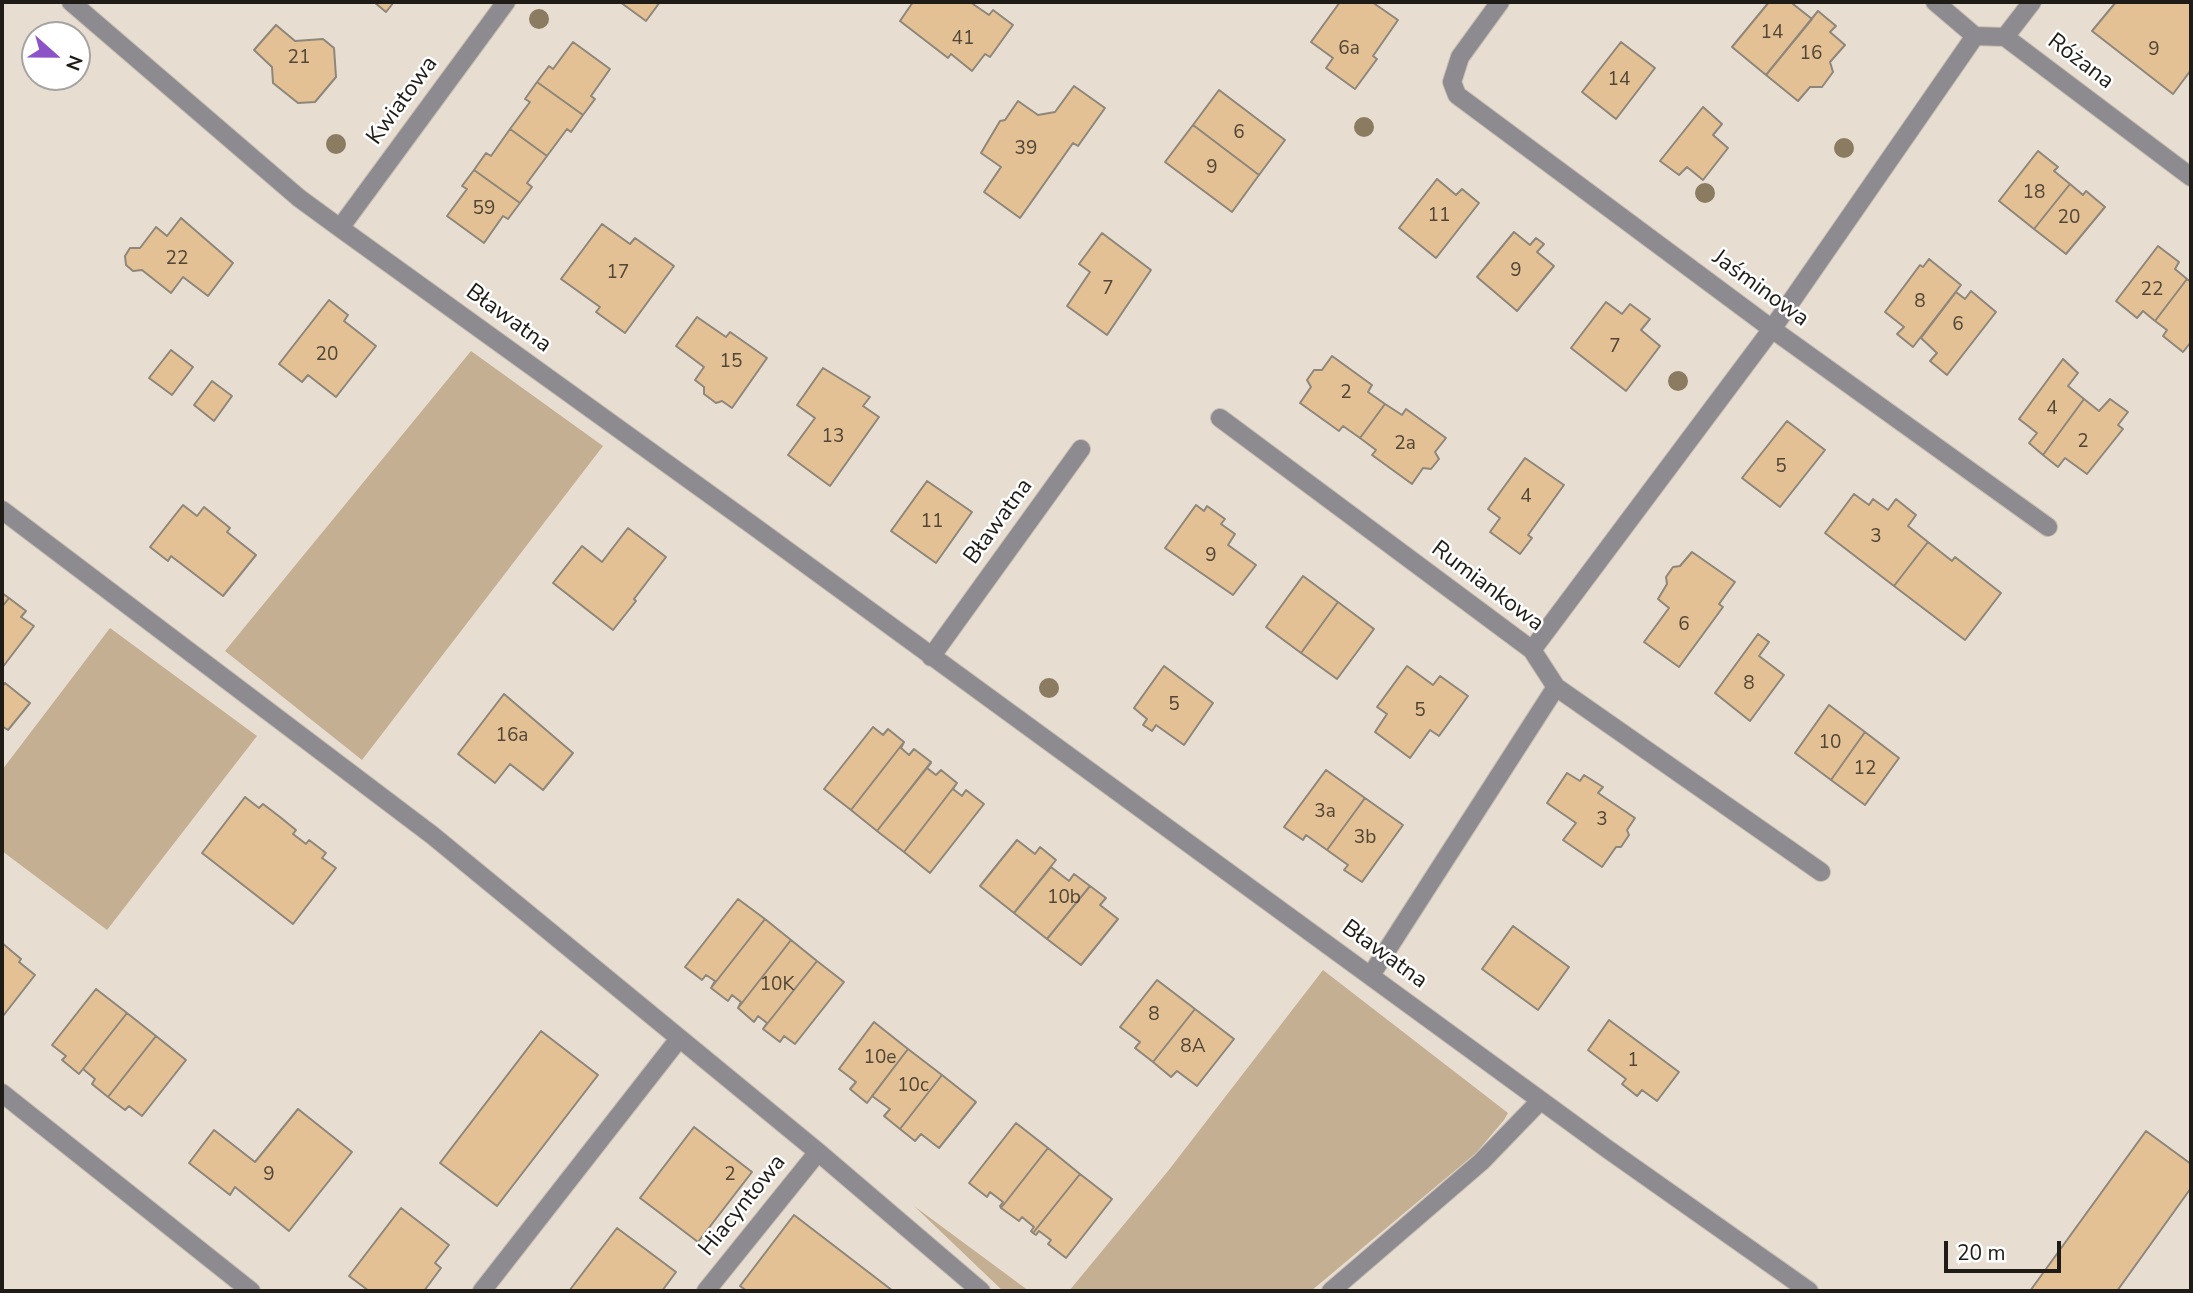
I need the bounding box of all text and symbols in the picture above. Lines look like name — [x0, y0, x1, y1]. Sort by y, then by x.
north arrow — [21, 21, 91, 91]
house number: 14 — [1761, 22, 1783, 44]
house number: 41 — [952, 28, 974, 50]
street label: Różana — [2041, 28, 2119, 96]
house number: 6a — [1338, 38, 1360, 60]
house number: 9 — [2148, 39, 2160, 61]
house number: 16 — [1800, 43, 1822, 65]
house number: 21 — [288, 47, 310, 69]
street label: Kwiatowa — [362, 51, 444, 151]
text: N — [59, 52, 88, 74]
house number: 14 — [1608, 69, 1630, 91]
house number: 6 — [1233, 122, 1245, 144]
house number: 39 — [1015, 138, 1037, 160]
house number: 9 — [1206, 157, 1218, 179]
house number: 18 — [2023, 182, 2045, 204]
house number: 59 — [473, 198, 495, 220]
house number: 11 — [1428, 205, 1450, 227]
house number: 20 — [2058, 207, 2080, 229]
street label: Jaśminowa — [1706, 245, 1814, 333]
house number: 22 — [166, 248, 188, 270]
house number: 9 — [1510, 260, 1522, 282]
house number: 17 — [607, 262, 629, 284]
house number: 7 — [1102, 278, 1114, 300]
street label: Bławatna — [460, 279, 556, 359]
house number: 22 — [2141, 279, 2163, 301]
house number: 8 — [1914, 291, 1926, 313]
house number: 6 — [1952, 314, 1964, 336]
house number: 7 — [1609, 336, 1621, 358]
house number: 20 — [316, 344, 338, 366]
house number: 15 — [720, 351, 742, 373]
house number: 2 — [1340, 382, 1352, 404]
house number: 4 — [2046, 398, 2058, 420]
house number: 13 — [822, 426, 844, 448]
house number: 2 — [2077, 431, 2089, 453]
house number: 2a — [1394, 433, 1416, 455]
house number: 5 — [1775, 456, 1787, 478]
street label: Bławatna — [959, 474, 1039, 570]
house number: 4 — [1520, 486, 1532, 508]
house number: 11 — [921, 511, 943, 533]
house number: 3 — [1870, 526, 1882, 548]
street label: Rumiankowa — [1425, 536, 1549, 638]
house number: 9 — [1205, 545, 1217, 567]
house number: 6 — [1678, 614, 1690, 636]
house number: 8 — [1743, 673, 1755, 695]
house number: 5 — [1168, 694, 1180, 716]
house number: 5 — [1414, 700, 1426, 722]
house number: 16a — [496, 725, 528, 747]
house number: 10 — [1819, 732, 1841, 754]
house number: 12 — [1854, 758, 1876, 780]
house number: 3a — [1314, 801, 1336, 823]
house number: 3 — [1596, 809, 1608, 831]
house number: 3b — [1354, 827, 1376, 849]
house number: 10b — [1047, 887, 1081, 909]
street label: Bławatna — [1336, 915, 1432, 995]
house number: 10K — [760, 974, 794, 996]
house number: 8 — [1148, 1004, 1160, 1026]
house number: 8A — [1180, 1036, 1206, 1058]
house number: 10e — [864, 1047, 896, 1069]
house number: 1 — [1627, 1050, 1639, 1072]
house number: 10c — [897, 1075, 929, 1097]
street label: Hiacyntowa — [694, 1150, 792, 1262]
house number: 9 — [263, 1164, 275, 1186]
house number: 2 — [724, 1164, 736, 1186]
scale bar — [1948, 1226, 2065, 1270]
text: 20 m — [1957, 1239, 2006, 1267]

